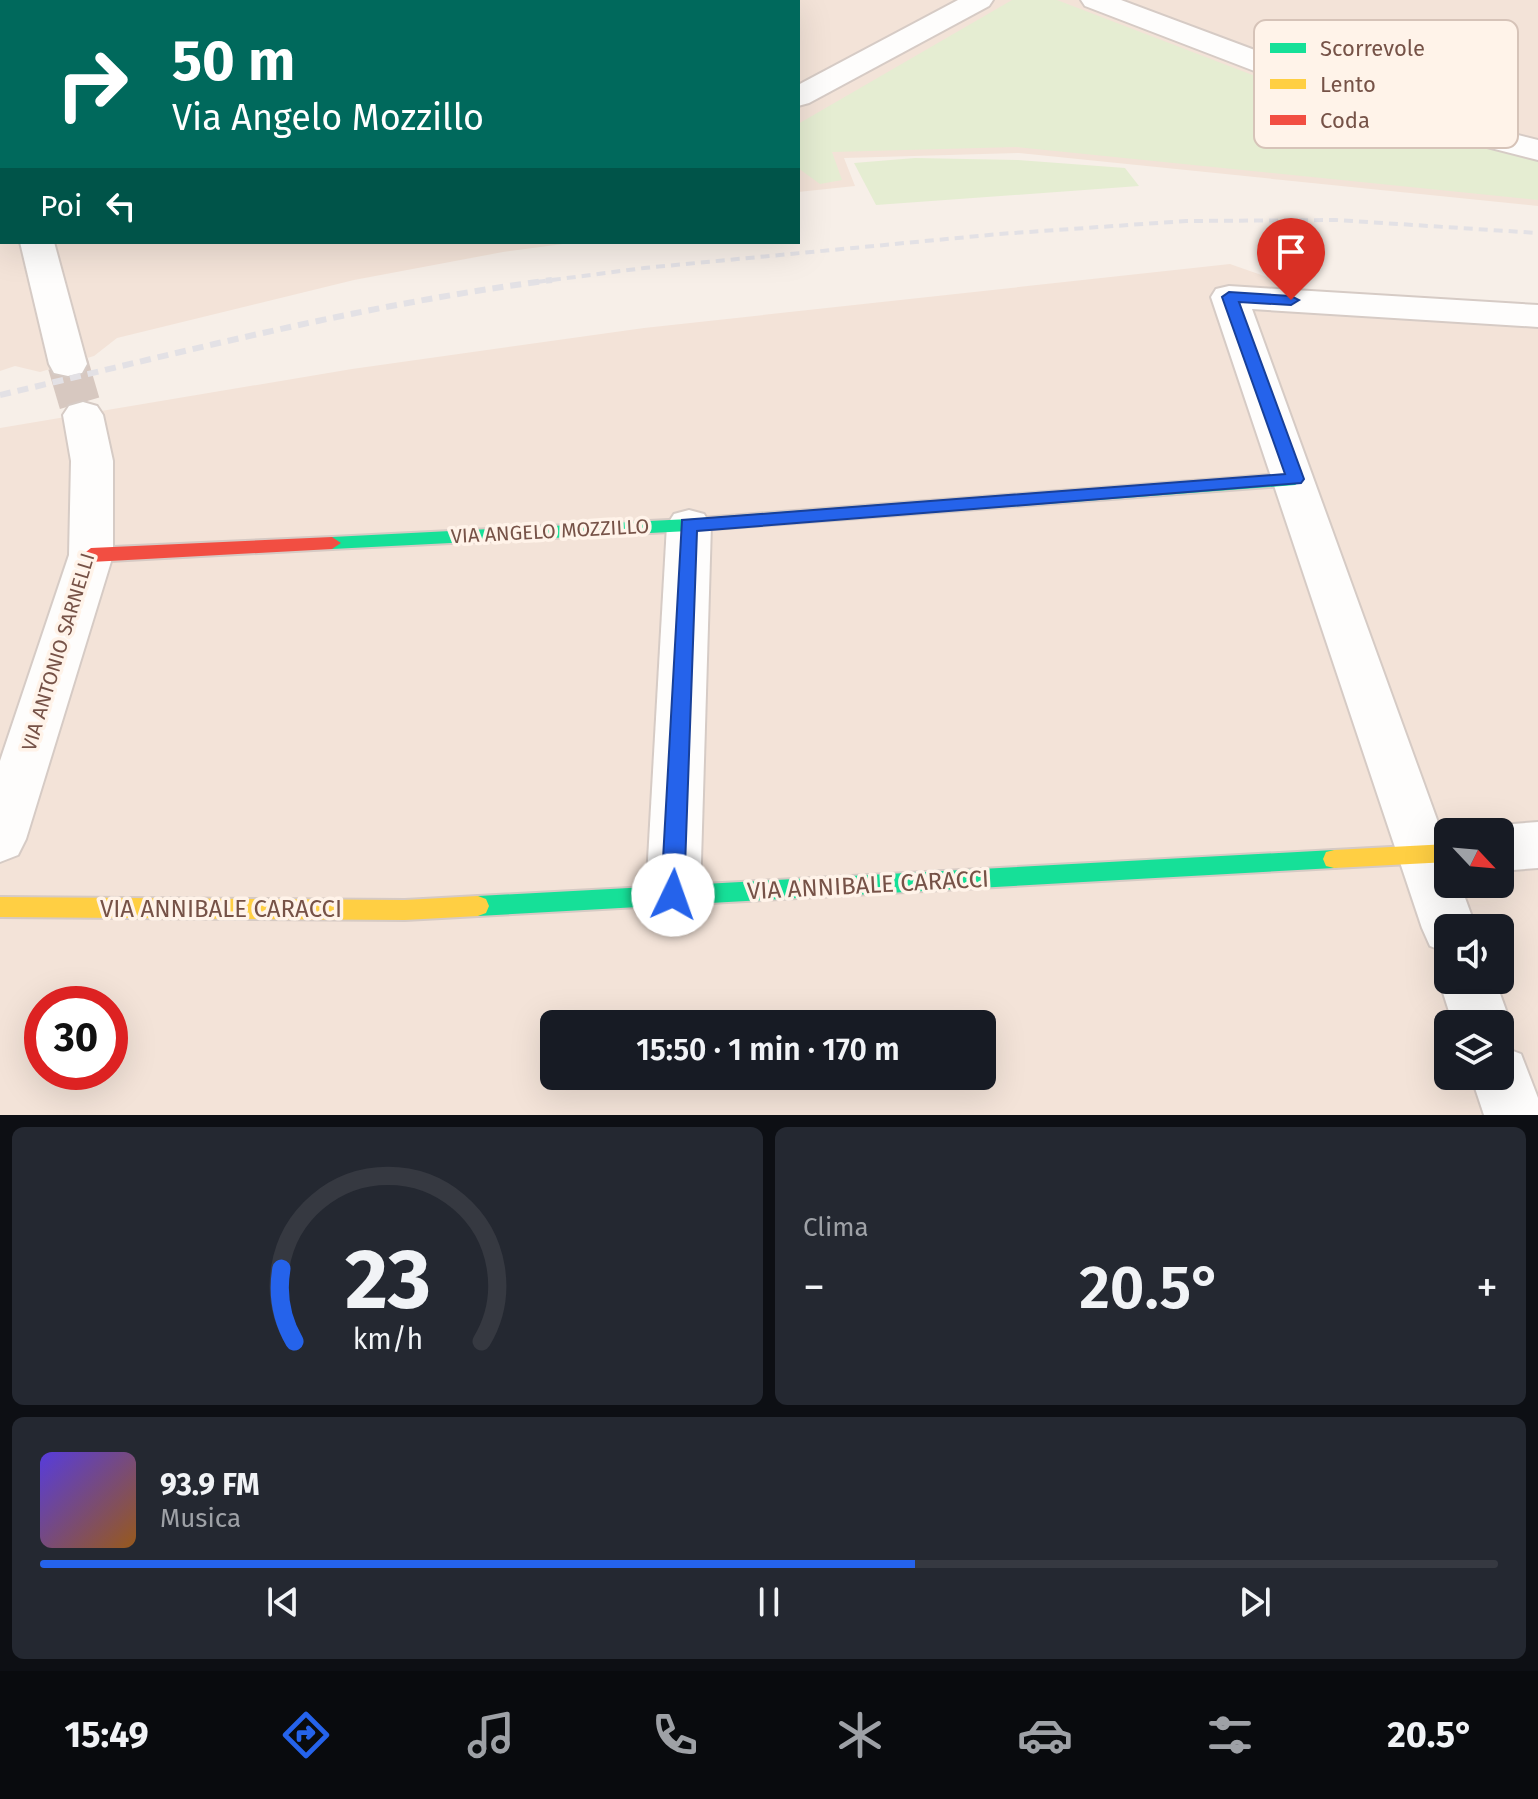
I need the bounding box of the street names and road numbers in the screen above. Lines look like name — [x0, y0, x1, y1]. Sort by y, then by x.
street label: VIA ANGELO MOZZILLO — [450, 514, 650, 548]
street label: VIA ANTONIO SARNELLI — [16, 550, 100, 754]
street label: VIA ANNIBALE CARACCI — [746, 865, 990, 905]
street label: VIA ANNIBALE CARACCI — [100, 895, 342, 923]

